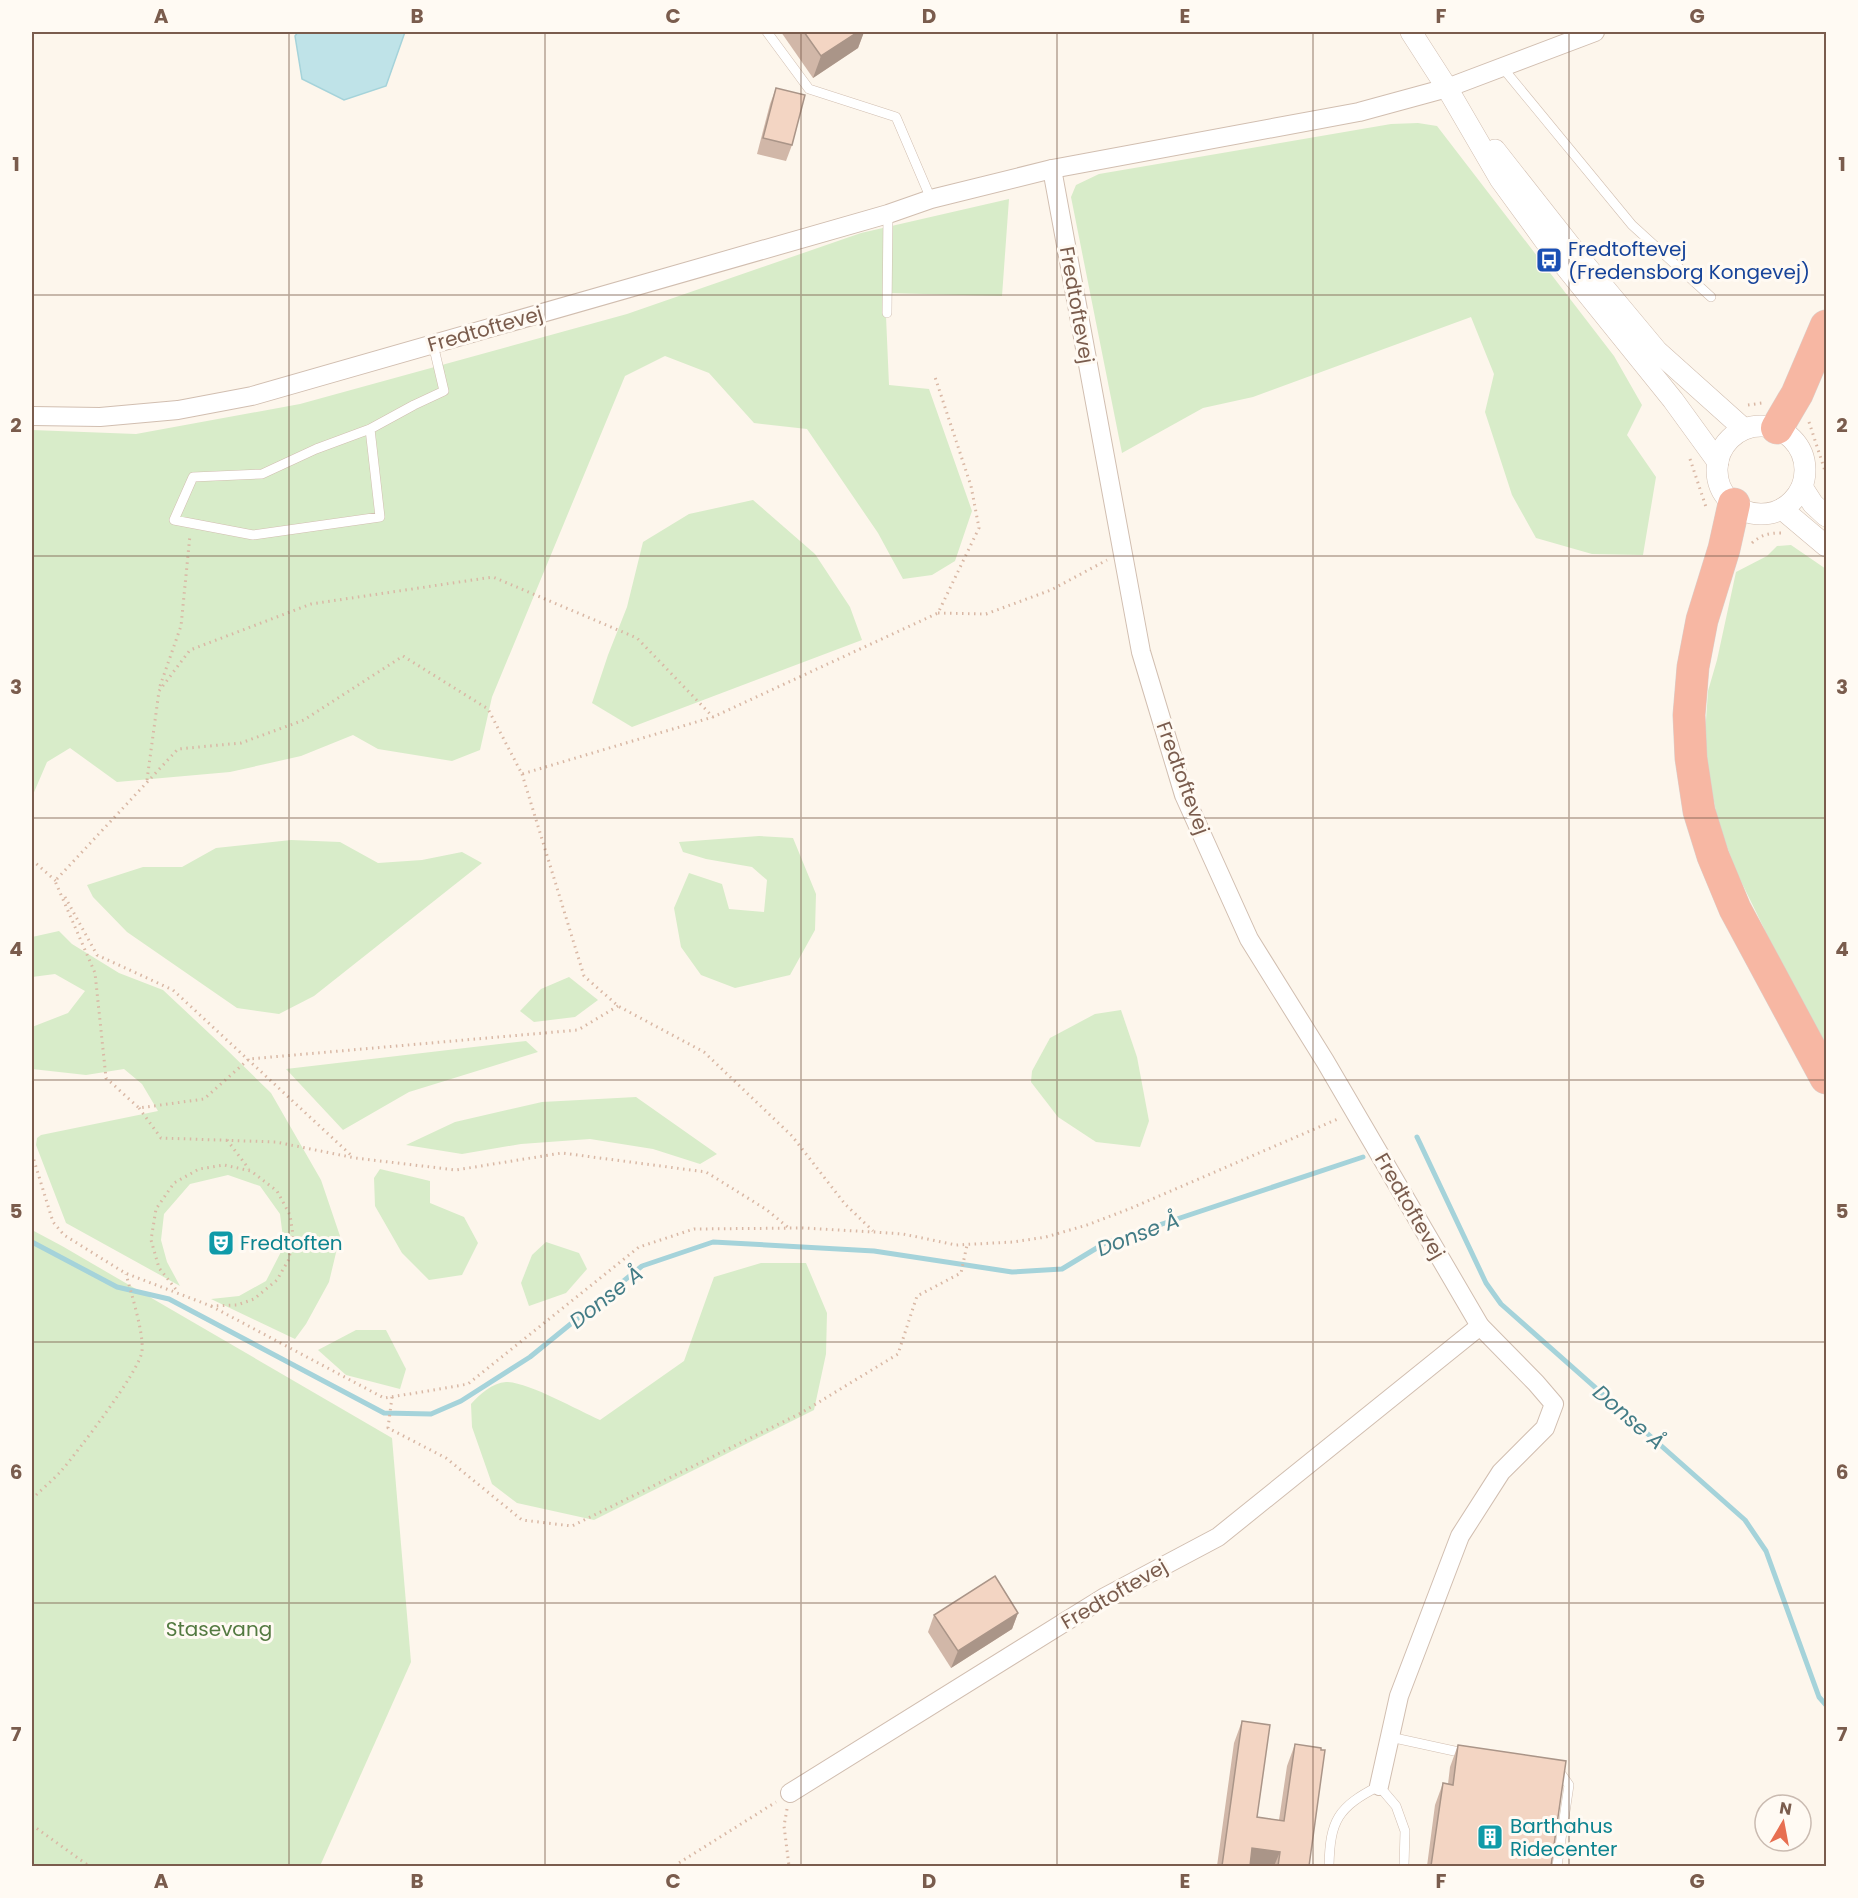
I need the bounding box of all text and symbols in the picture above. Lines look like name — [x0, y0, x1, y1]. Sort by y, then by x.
text: A — [154, 2, 169, 30]
text: B — [410, 2, 424, 30]
text: C — [665, 2, 681, 30]
text: D — [922, 2, 936, 30]
text: E — [1180, 2, 1190, 30]
text: F — [1436, 2, 1447, 30]
text: G — [1689, 2, 1705, 30]
text: 1 — [12, 150, 20, 178]
text: 1 — [1838, 150, 1846, 178]
place label: Fredtoftevej (Fredensborg Kongevej) — [1568, 235, 1810, 286]
street label: Fredtoftevej — [1053, 244, 1101, 366]
bus stop icon: Fredtoftevej (Fredensborg Kongevej) — [1534, 245, 1564, 275]
street label: Fredtoftevej — [424, 299, 546, 359]
text: 2 — [10, 411, 22, 439]
text: 2 — [1836, 411, 1848, 439]
text: 3 — [10, 673, 22, 701]
text: 3 — [1836, 673, 1848, 701]
street label: Fredtoftevej — [1150, 718, 1216, 838]
text: 4 — [9, 935, 23, 963]
text: 4 — [1835, 935, 1849, 963]
street label: Fredtoftevej — [1368, 1148, 1452, 1264]
text: 5 — [10, 1197, 23, 1225]
text: 5 — [1836, 1197, 1849, 1225]
water label: Donse Å — [1093, 1205, 1183, 1263]
theatre icon: Fredtoften — [206, 1228, 236, 1258]
place label: Fredtoften — [240, 1229, 343, 1257]
water label: Donse Å — [563, 1259, 649, 1335]
water label: Donse Å — [1587, 1378, 1671, 1456]
text: 6 — [10, 1458, 22, 1486]
text: 6 — [1836, 1458, 1848, 1486]
street label: Fredtoftevej — [1056, 1552, 1172, 1636]
park label: Stasevang — [166, 1615, 272, 1643]
text: 7 — [11, 1720, 22, 1748]
text: 7 — [1837, 1720, 1848, 1748]
north arrow — [1753, 1793, 1813, 1853]
text: N — [1778, 1796, 1793, 1821]
place label: Barthahus Ridecenter — [1510, 1812, 1617, 1863]
building icon: Barthahus Ridecenter — [1475, 1822, 1505, 1852]
text: A — [154, 1867, 169, 1895]
text: B — [410, 1867, 424, 1895]
text: C — [665, 1867, 681, 1895]
text: D — [922, 1867, 936, 1895]
text: E — [1180, 1867, 1190, 1895]
text: F — [1436, 1867, 1447, 1895]
text: G — [1689, 1867, 1705, 1895]

